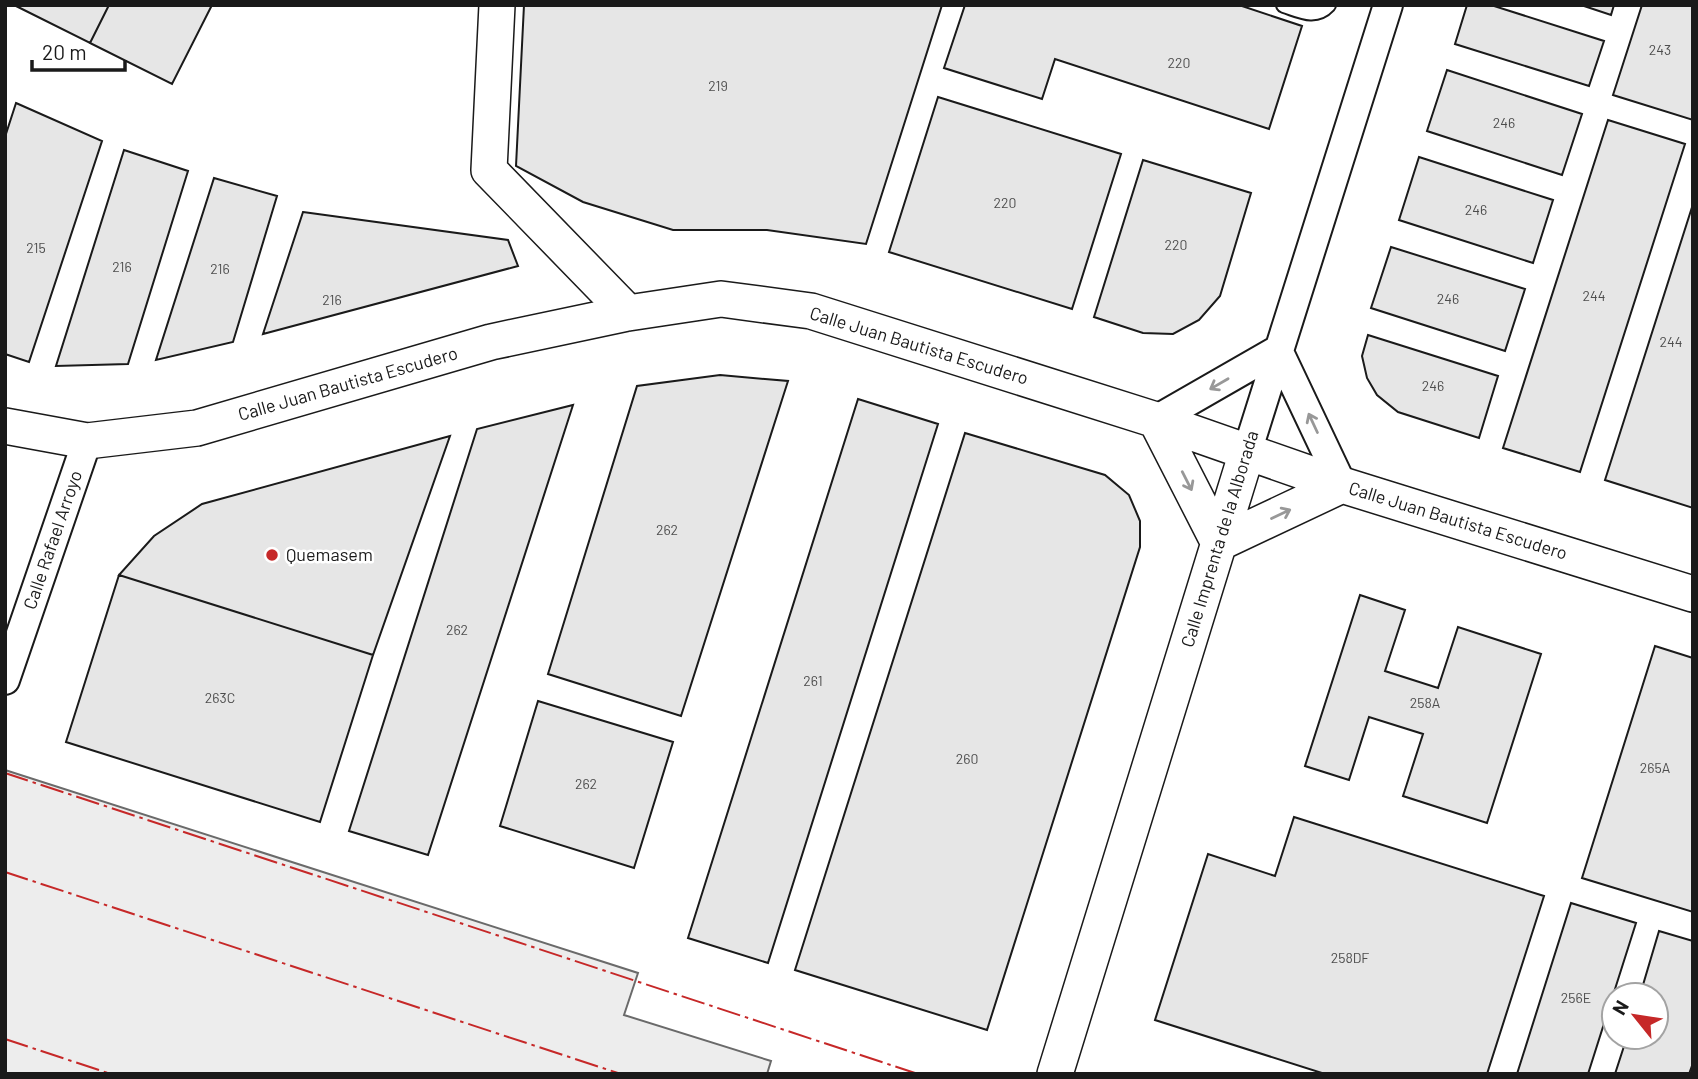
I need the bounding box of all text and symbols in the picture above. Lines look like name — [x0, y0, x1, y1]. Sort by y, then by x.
scale bar — [32, 28, 124, 72]
text: 20 m — [42, 39, 87, 64]
house number: 243 — [1649, 41, 1671, 58]
house number: 220 — [1168, 54, 1190, 71]
house number: 219 — [708, 77, 728, 94]
house number: 246 — [1493, 114, 1515, 131]
house number: 220 — [994, 194, 1016, 211]
house number: 246 — [1465, 201, 1487, 218]
house number: 220 — [1165, 236, 1187, 253]
house number: 215 — [26, 239, 46, 256]
house number: 216 — [112, 258, 132, 275]
house number: 216 — [210, 260, 230, 277]
house number: 244 — [1583, 287, 1605, 304]
house number: 246 — [1437, 290, 1459, 307]
house number: 216 — [322, 291, 342, 308]
street label: Calle Juan Bautista Escudero — [807, 301, 1031, 389]
house number: 244 — [1660, 333, 1682, 350]
street label: Calle Juan Bautista Escudero — [235, 341, 460, 425]
one-way arrow — [1210, 377, 1230, 391]
house number: 246 — [1422, 377, 1444, 394]
one-way arrow — [1306, 413, 1319, 435]
street label: Calle Imprenta de la Alborada — [1176, 428, 1263, 650]
street label: Calle Rafael Arroyo — [18, 467, 86, 612]
one-way arrow — [1181, 470, 1195, 491]
street label: Calle Juan Bautista Escudero — [1346, 476, 1570, 564]
one-way arrow — [1270, 507, 1291, 521]
house number: 262 — [656, 521, 678, 538]
place label: Quemasem — [286, 543, 373, 565]
marker: Quemasem — [264, 547, 280, 563]
house number: 262 — [446, 621, 468, 638]
house number: 261 — [803, 672, 823, 689]
house number: 263C — [205, 689, 235, 706]
house number: 258A — [1410, 694, 1441, 711]
house number: 260 — [956, 750, 978, 767]
house number: 265A — [1640, 759, 1671, 776]
house number: 262 — [575, 775, 597, 792]
house number: 258DF — [1331, 949, 1369, 966]
north arrow — [1600, 981, 1670, 1051]
house number: 256E — [1561, 989, 1591, 1006]
text: N — [1607, 996, 1633, 1018]

